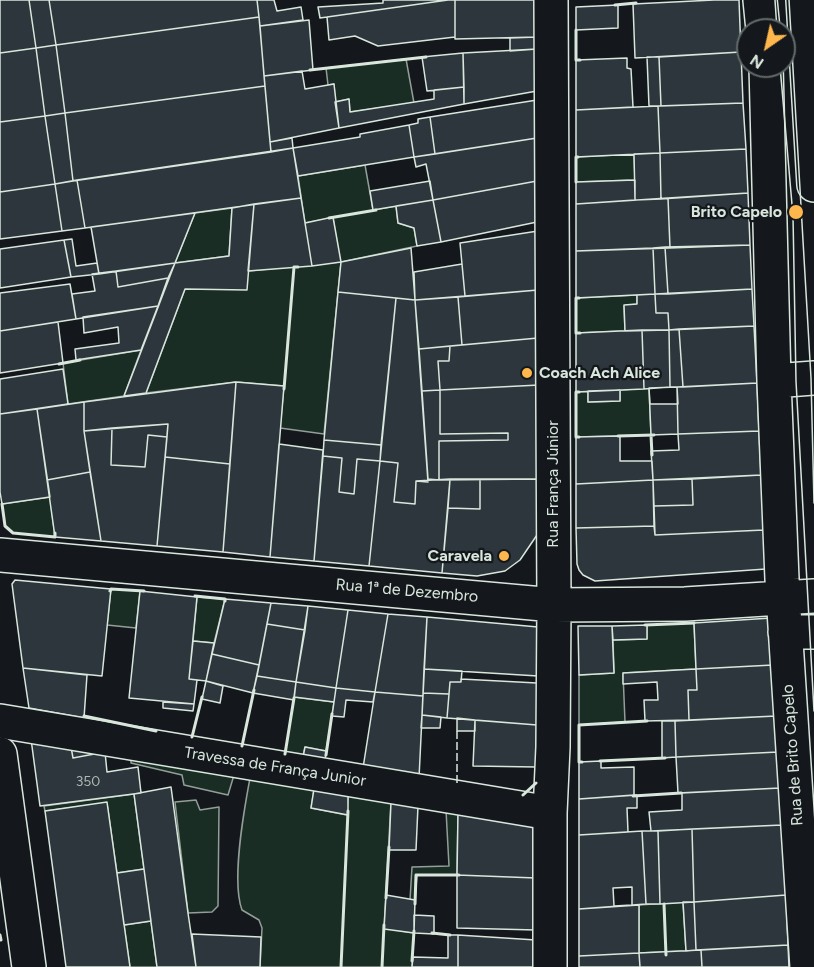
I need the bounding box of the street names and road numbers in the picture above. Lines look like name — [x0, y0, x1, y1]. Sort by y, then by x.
street label: Rua França Júnior — [543, 420, 563, 548]
street label: Rua 1ª de Dezembro — [335, 575, 479, 607]
street label: Rua de Brito Capelo — [778, 684, 808, 826]
street label: Travessa de França Junior — [183, 743, 367, 791]

